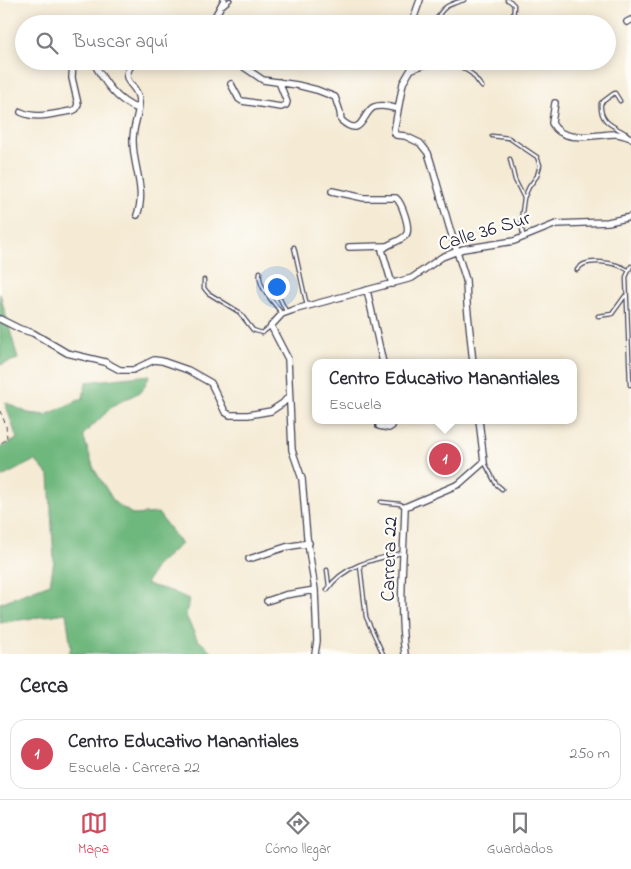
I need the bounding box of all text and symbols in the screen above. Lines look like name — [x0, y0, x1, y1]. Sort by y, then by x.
search box — [15, 15, 616, 70]
icon: search — [33, 29, 61, 57]
text: Buscar aquí — [73, 29, 168, 56]
street label: Calle 36 Sur — [435, 204, 535, 260]
your location — [264, 274, 290, 300]
popup — [312, 359, 577, 424]
text: Centro Educativo Manantiales — [329, 366, 560, 393]
text: Escuela — [329, 393, 382, 417]
pin: 1 — [429, 440, 461, 478]
street label: Carrera 22 — [375, 516, 406, 602]
text: Cerca — [20, 672, 68, 702]
text: Centro Educativo Manantiales — [68, 729, 299, 756]
text: 1 — [34, 742, 40, 766]
text: 250 m — [570, 742, 610, 766]
text: Escuela · Carrera 22 — [68, 756, 200, 780]
tab: Mapa — [78, 809, 109, 860]
tab: Cómo llegar — [265, 809, 331, 860]
tab: Guardados — [487, 809, 553, 860]

